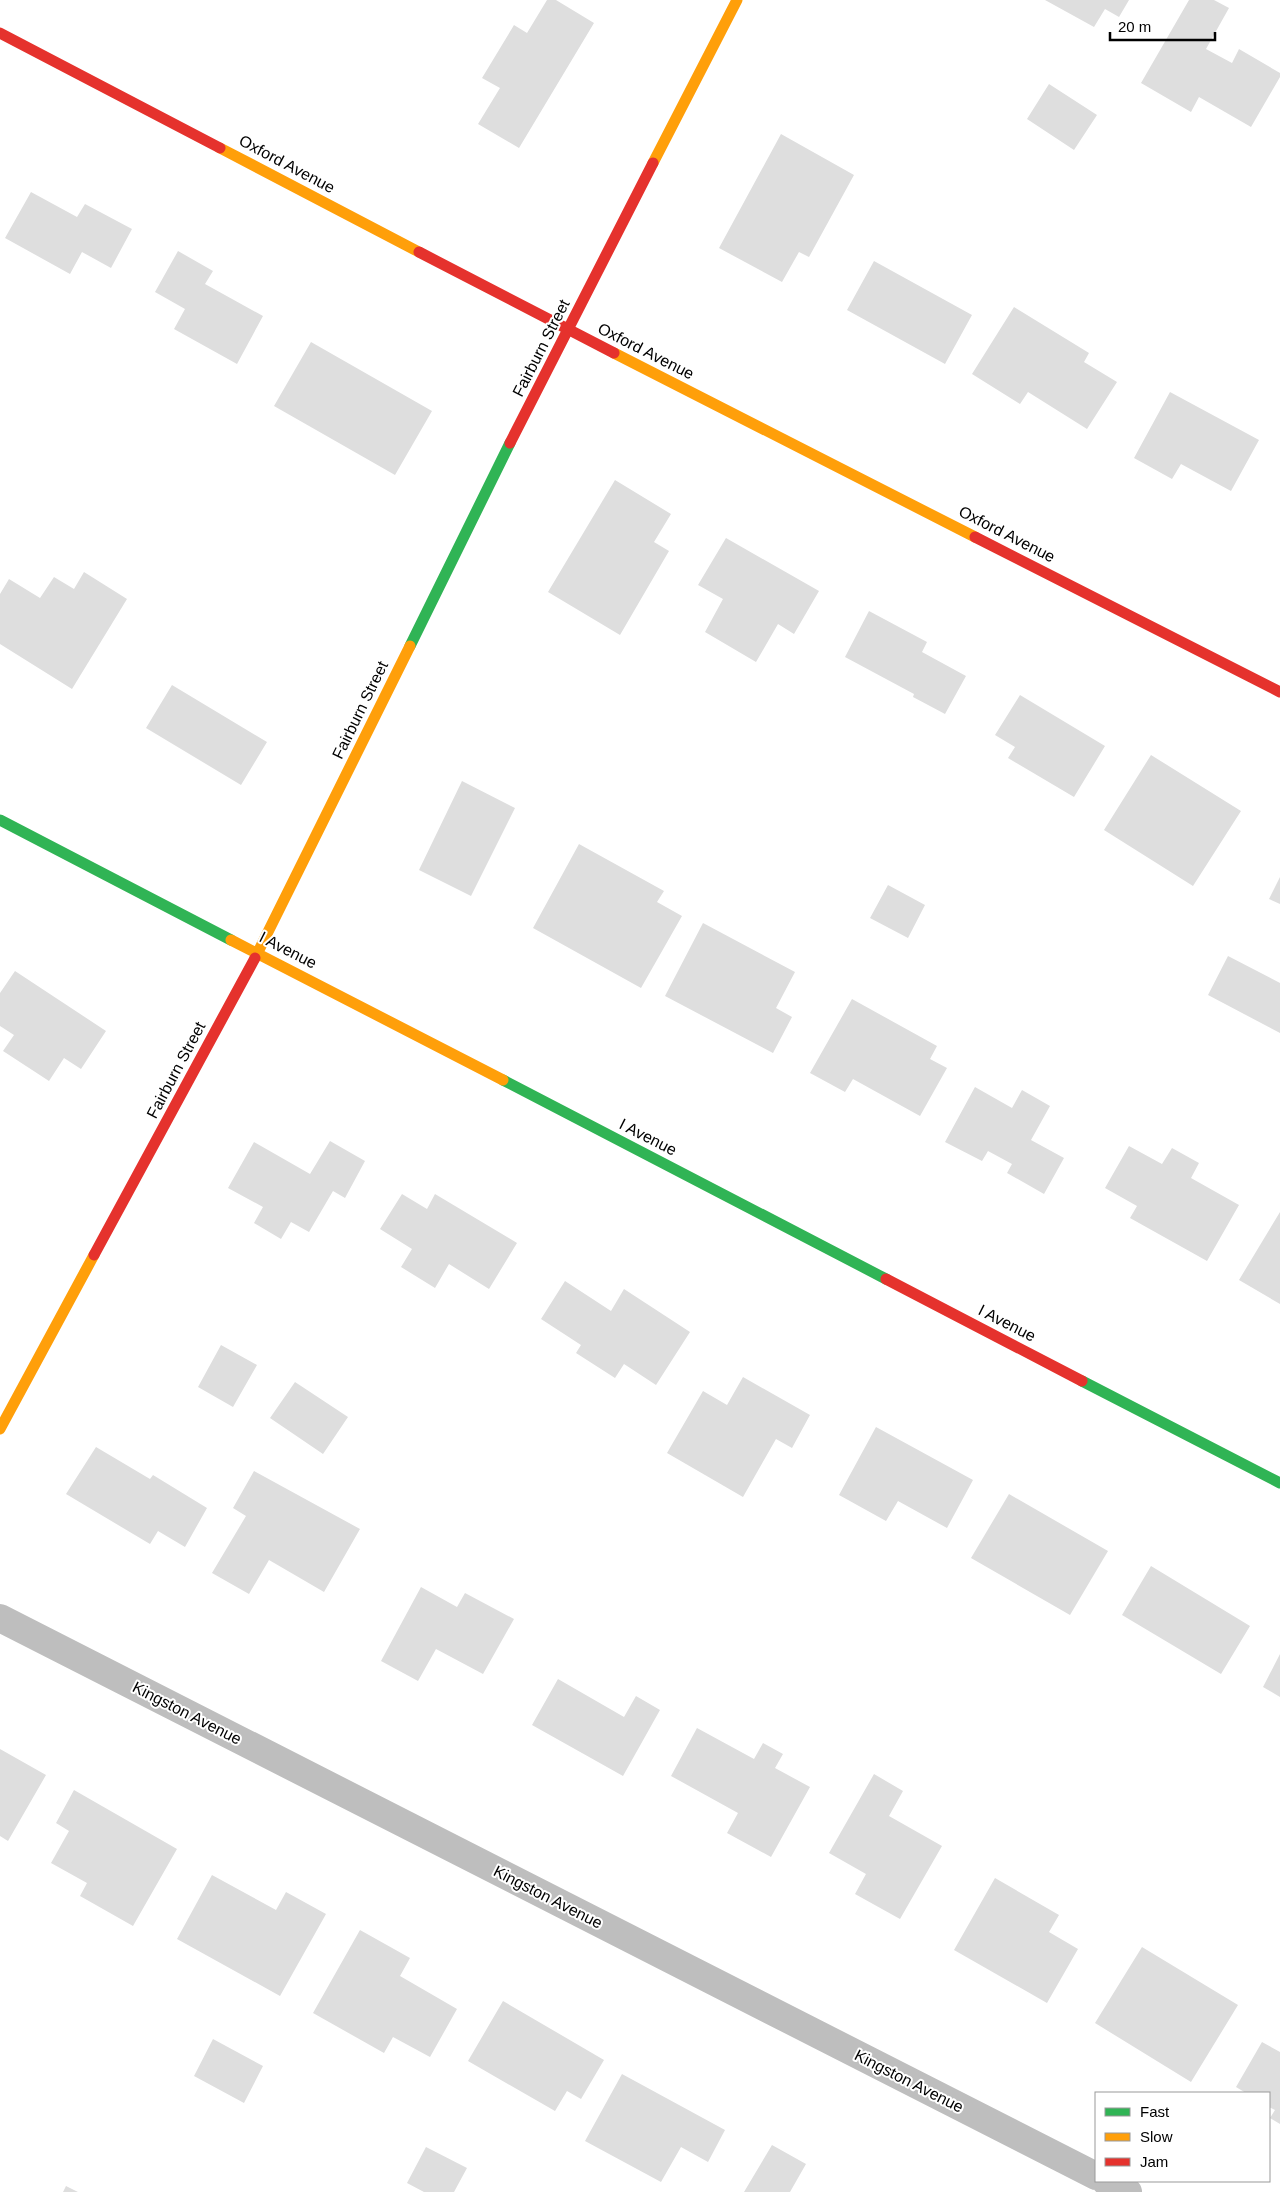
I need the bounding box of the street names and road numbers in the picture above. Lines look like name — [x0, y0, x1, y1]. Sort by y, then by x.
street label: Oxford Avenue — [236, 132, 338, 196]
street label: Fairburn Street — [509, 296, 573, 399]
street label: Oxford Avenue — [595, 319, 697, 383]
street label: Oxford Avenue — [956, 502, 1058, 566]
street label: Fairburn Street — [329, 658, 391, 762]
street label: I Avenue — [257, 928, 320, 972]
street label: Fairburn Street — [143, 1018, 209, 1121]
street label: I Avenue — [617, 1115, 680, 1159]
street label: I Avenue — [976, 1301, 1039, 1345]
street label: Kingston Avenue — [130, 1678, 244, 1748]
street label: Kingston Avenue — [491, 1862, 605, 1932]
street label: Kingston Avenue — [852, 2046, 966, 2116]

